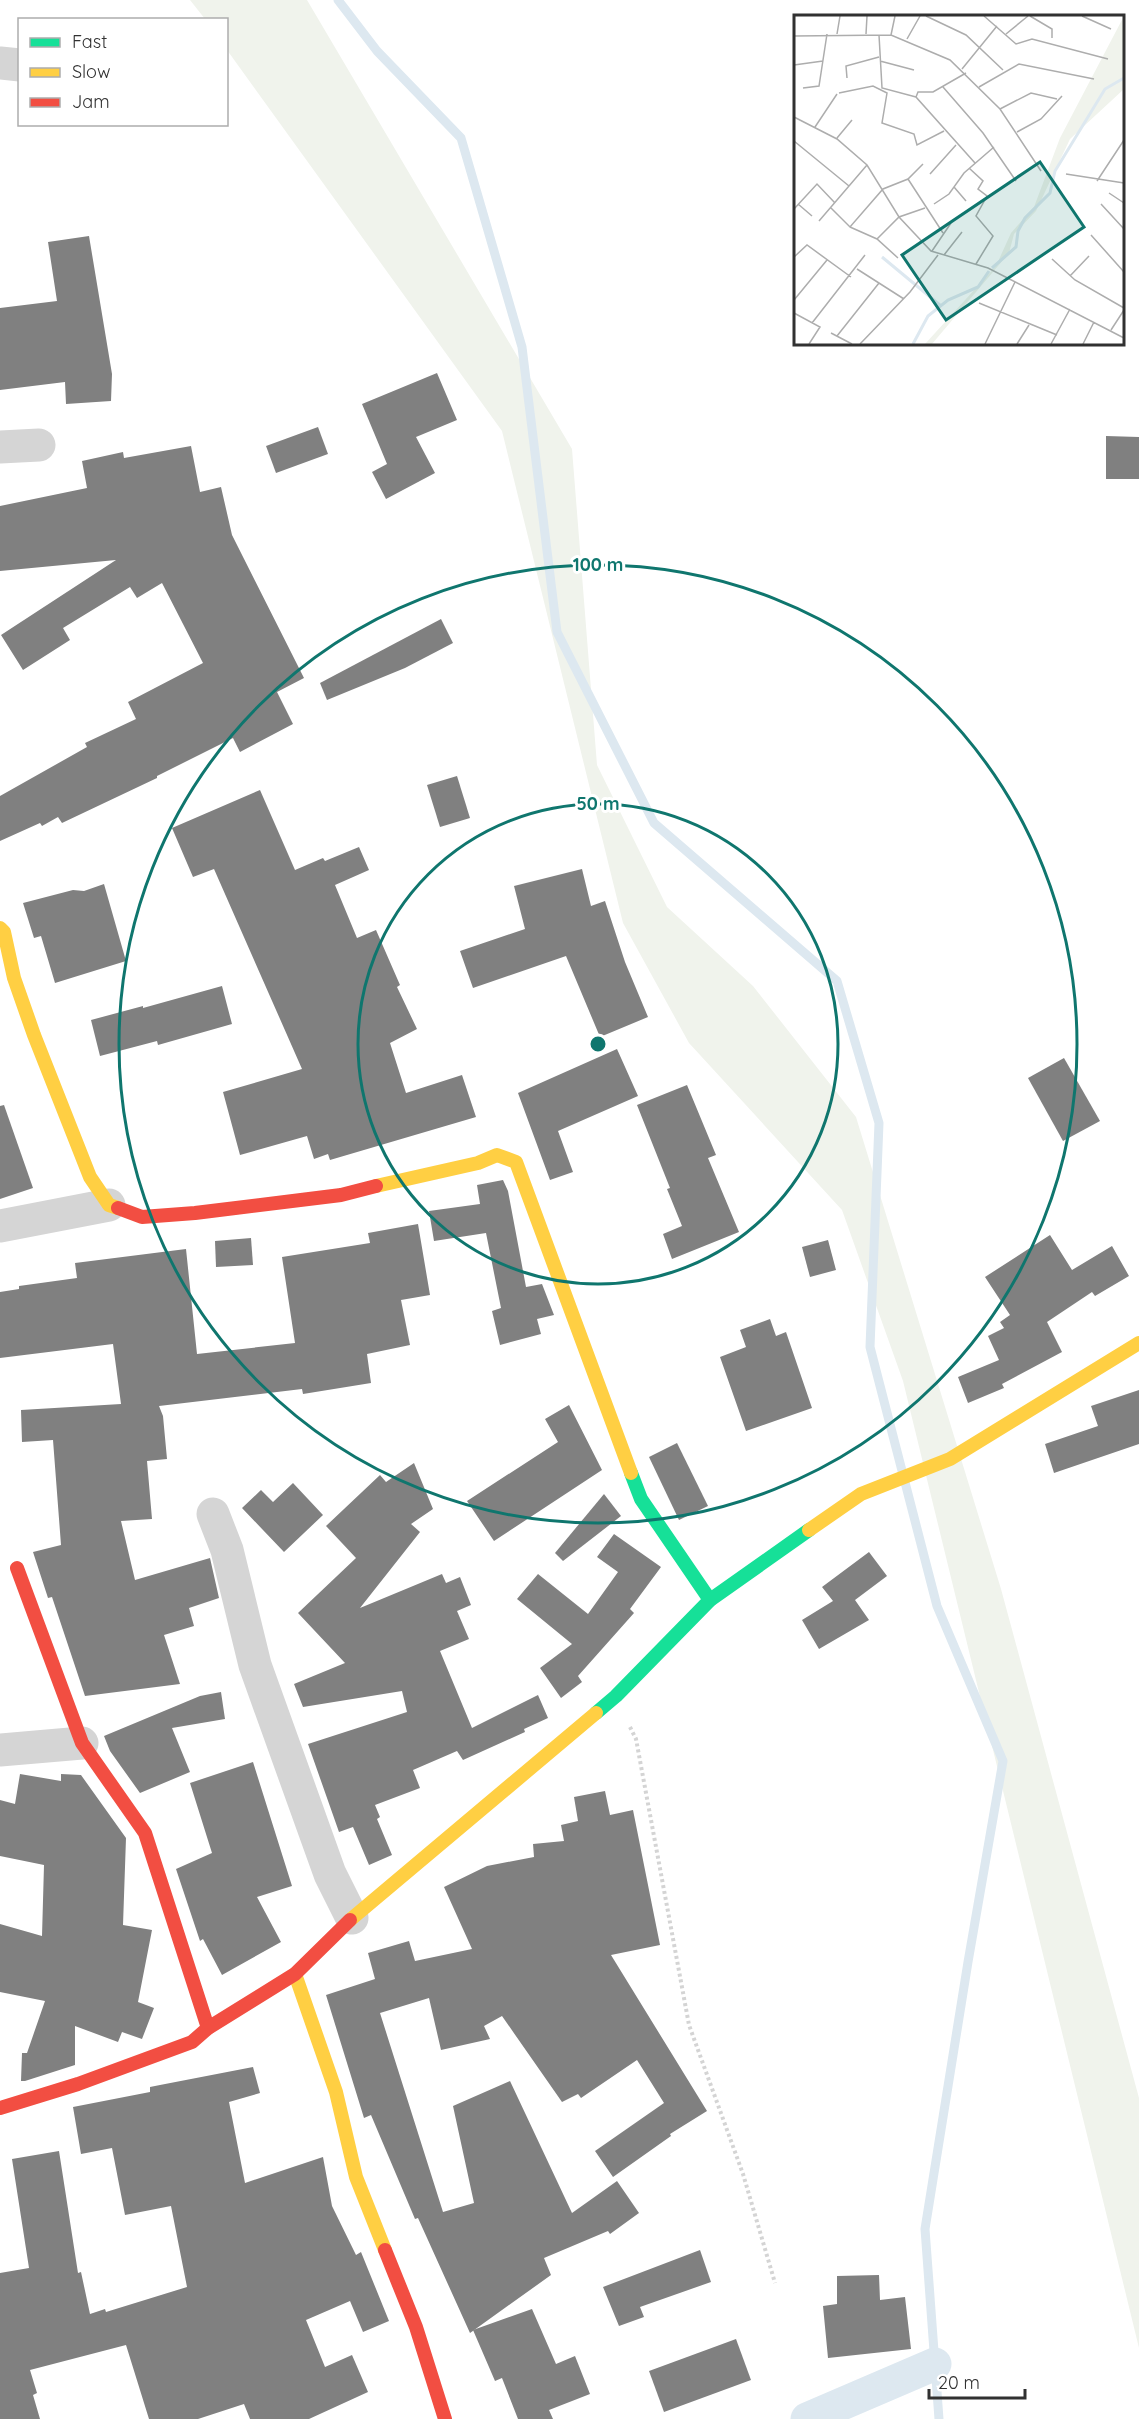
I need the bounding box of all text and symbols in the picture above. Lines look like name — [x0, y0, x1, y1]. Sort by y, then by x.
inset map — [794, 15, 1124, 345]
legend — [18, 18, 228, 126]
text: Fast — [72, 30, 107, 53]
text: Slow — [72, 60, 110, 83]
text: Jam — [72, 90, 110, 113]
text: 100 m — [573, 553, 623, 576]
text: 50 m — [576, 792, 620, 815]
centre of rings — [588, 1034, 608, 1054]
scale bar — [929, 2362, 1025, 2400]
text: 20 m — [938, 2371, 980, 2394]

